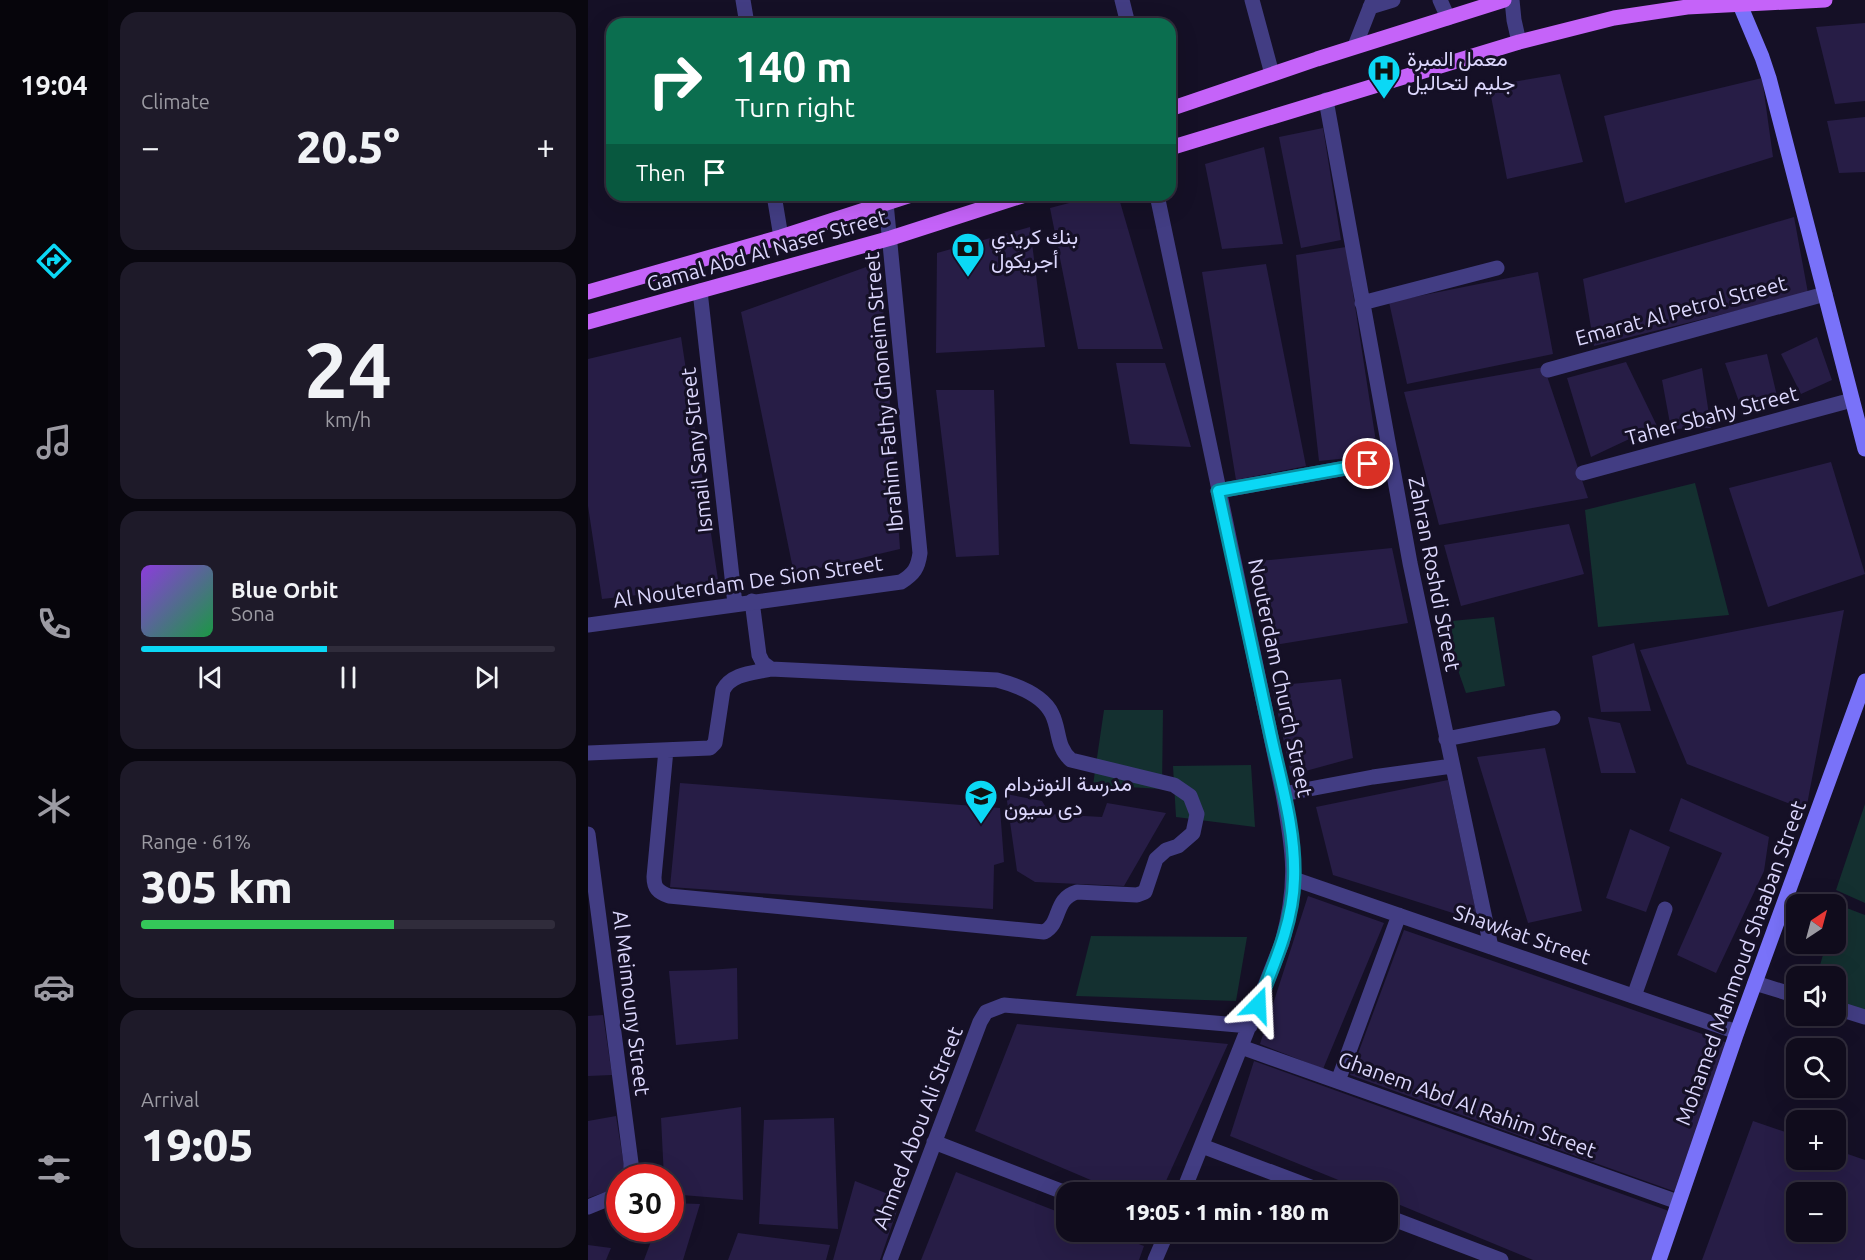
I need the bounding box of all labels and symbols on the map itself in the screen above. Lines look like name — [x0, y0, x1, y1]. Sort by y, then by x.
place label: معمل المبرة جليم لتحاليل — [1407, 46, 1515, 97]
hospital icon: معمل المبرة جليم لتحاليل — [1366, 53, 1402, 100]
street label: Gamal Abd Al Naser Street — [644, 204, 890, 296]
place label: بنك كريدي أجريكول — [991, 224, 1078, 274]
bank icon: بنك كريدي أجريكول — [950, 231, 986, 278]
street label: Ibrahim Fathy Ghoneim Street — [859, 251, 907, 533]
street label: Emarat Al Petrol Street — [1573, 270, 1789, 350]
street label: Ismail Sany Street — [675, 366, 717, 534]
street label: Taher Sbahy Street — [1623, 380, 1801, 450]
pin — [1342, 438, 1393, 489]
street label: Zahran Roshdi Street — [1404, 475, 1466, 673]
street label: Al Nouterdam De Sion Street — [611, 550, 884, 612]
street label: Nouterdam Church Street — [1244, 556, 1318, 799]
place label: مدرسة النوتردام دى سيون — [1004, 771, 1132, 821]
school or university icon: مدرسة النوتردام دى سيون — [963, 778, 999, 825]
street label: Mohamed Mahmoud Shaaban Street — [1670, 797, 1810, 1128]
north arrow — [1786, 894, 1846, 954]
street label: Shawkat Street — [1451, 899, 1594, 969]
street label: Al Meimouny Street — [609, 909, 655, 1097]
position arrow — [1226, 973, 1290, 1037]
street label: Ahmed Abou Ali Street — [867, 1023, 967, 1232]
street label: Ghanem Abd Al Rahim Street — [1335, 1046, 1600, 1162]
speed limit sign: 30 — [606, 1164, 684, 1242]

